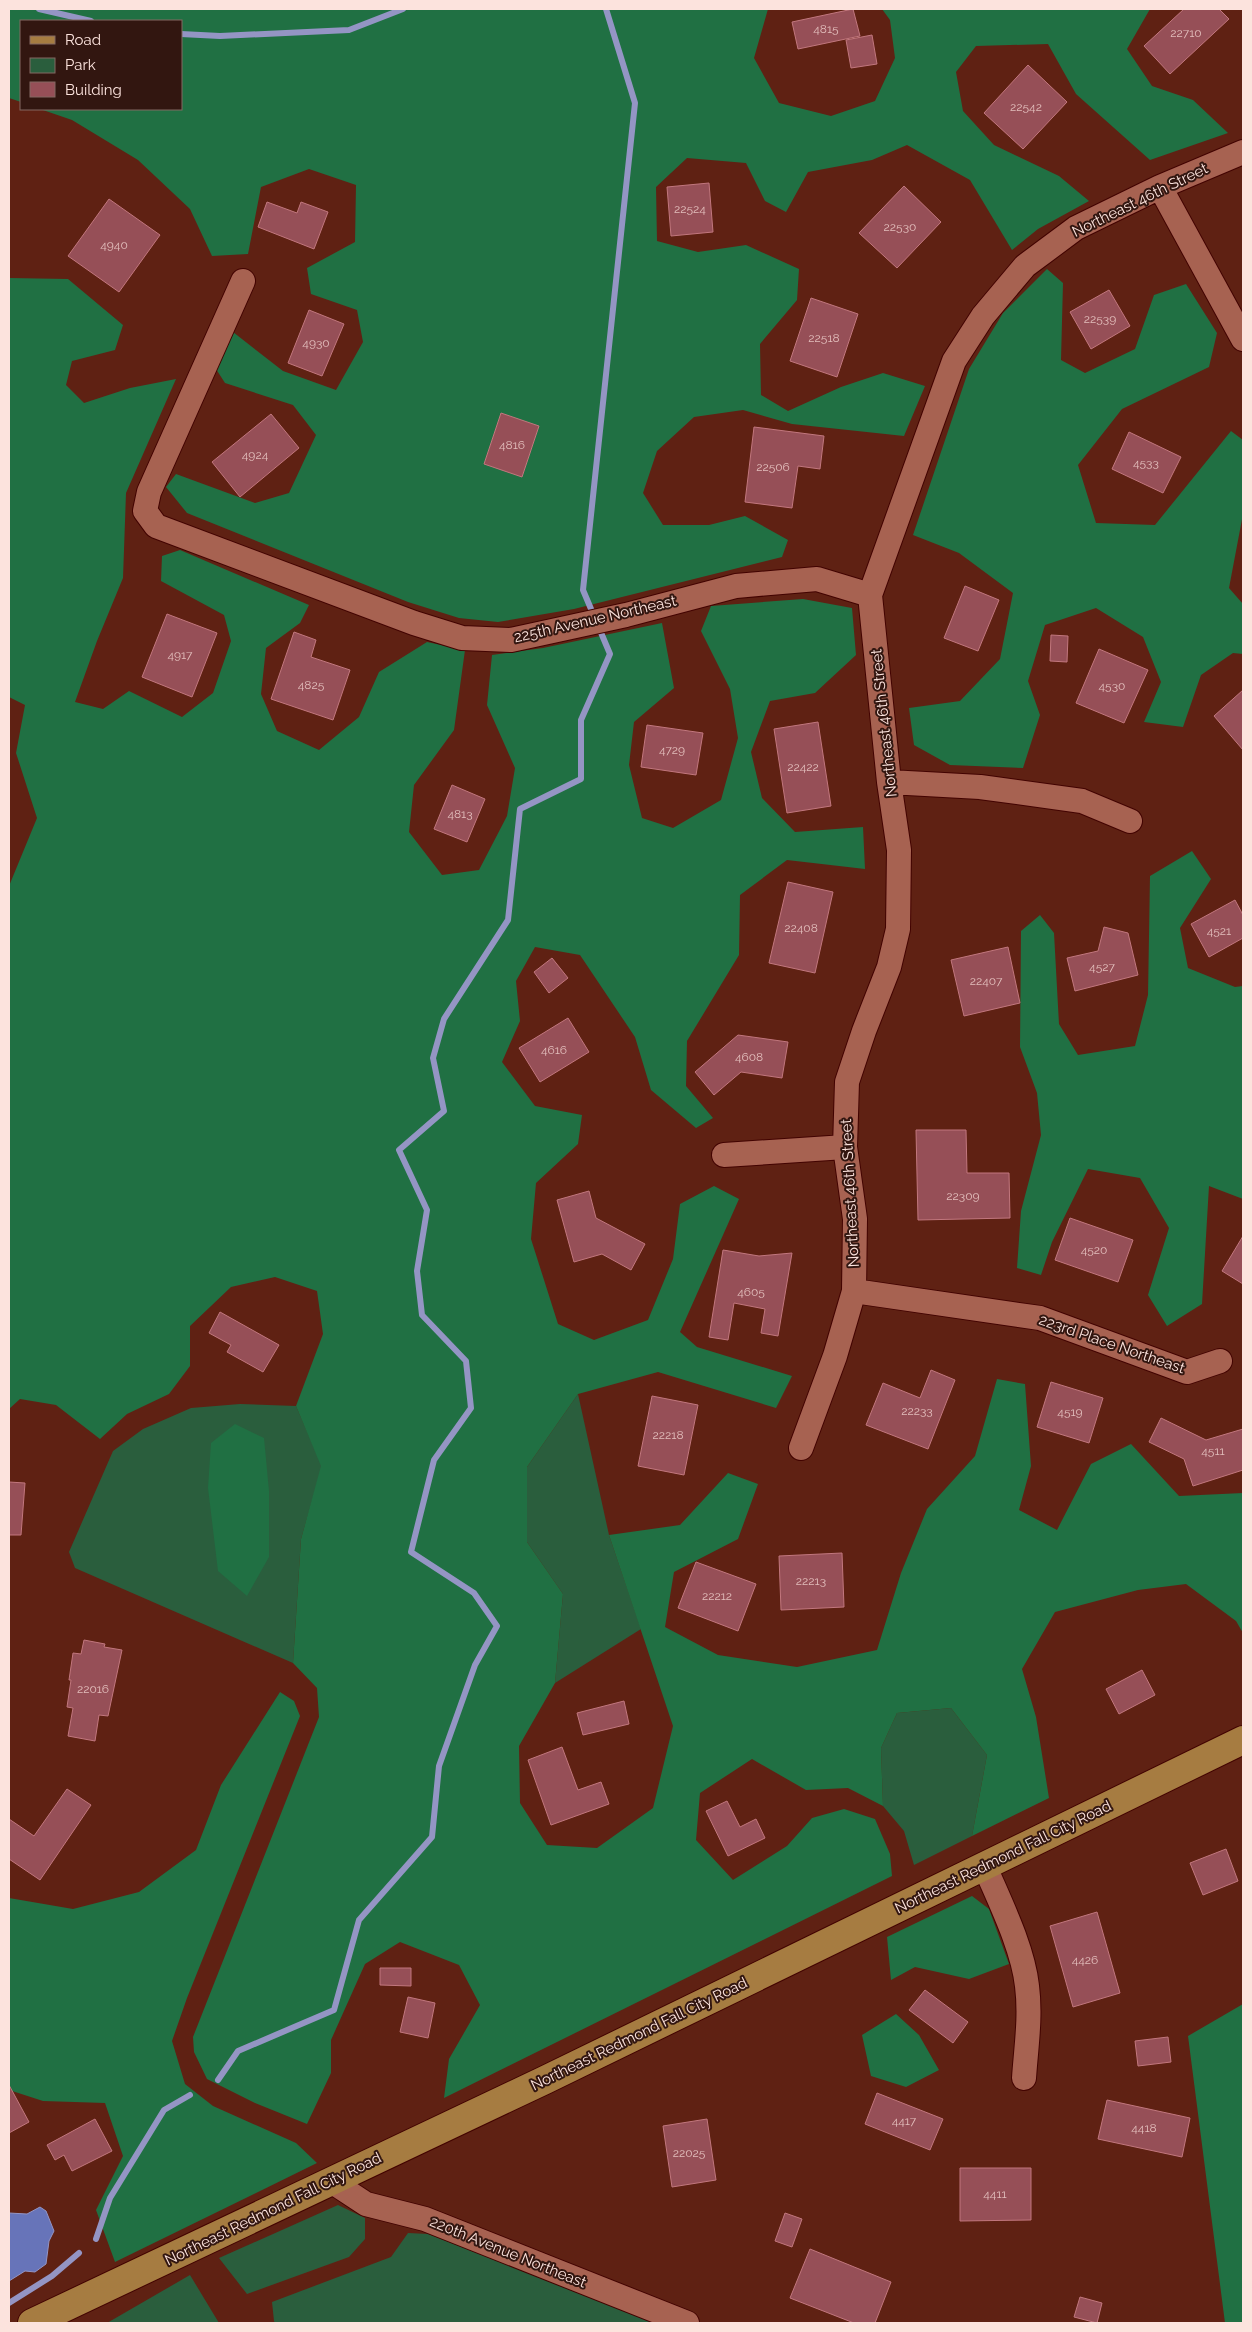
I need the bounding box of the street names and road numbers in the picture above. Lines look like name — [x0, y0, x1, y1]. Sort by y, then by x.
street label: Northeast 46th Street — [1069, 159, 1211, 241]
street label: 225th Avenue Northeast — [512, 592, 678, 646]
street label: Northeast 46th Street — [867, 648, 901, 798]
street label: Northeast 46th Street — [837, 1118, 863, 1268]
street label: 223rd Place Northeast — [1037, 1311, 1187, 1377]
street label: Northeast Redmond Fall City Road — [892, 1797, 1114, 1917]
street label: Northeast Redmond Fall City Road — [528, 1974, 750, 2094]
street label: Northeast Redmond Fall City Road — [162, 2149, 384, 2269]
street label: 220th Avenue Northeast — [427, 2212, 589, 2292]

